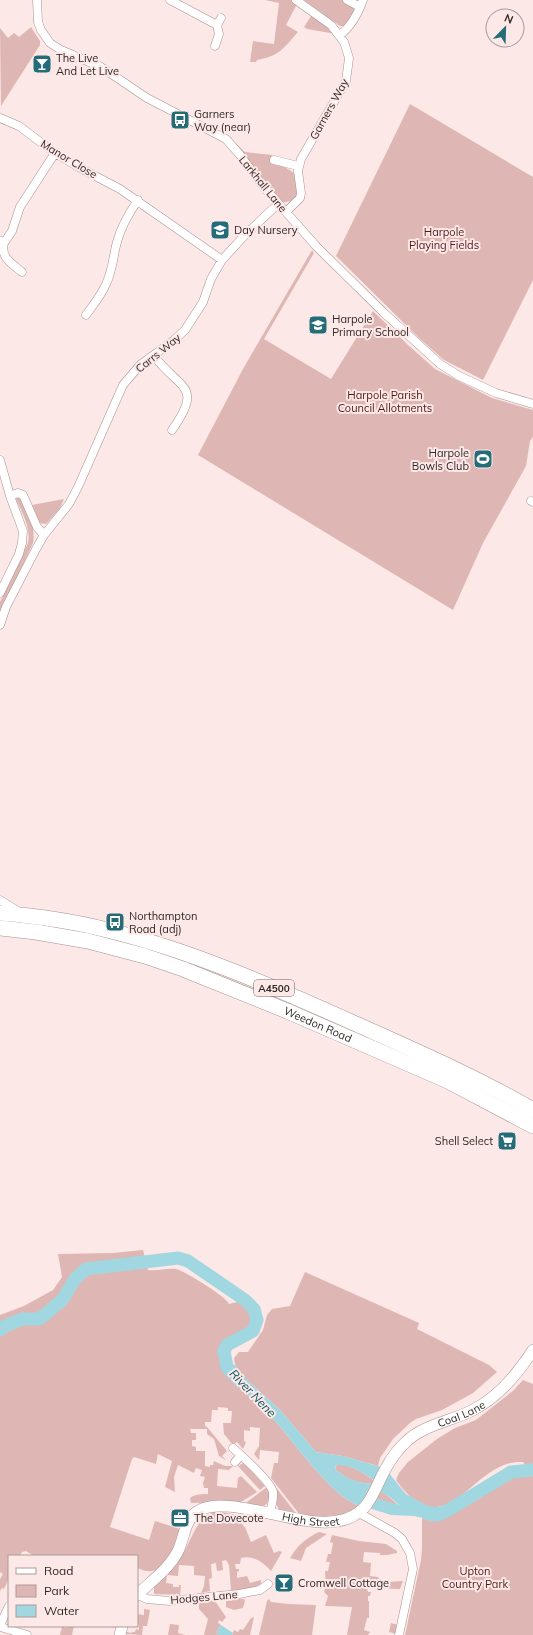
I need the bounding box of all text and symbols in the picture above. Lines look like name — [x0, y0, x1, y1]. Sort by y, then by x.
north arrow — [485, 8, 525, 48]
text: N — [502, 11, 515, 27]
place label: The Live And Let Live — [56, 51, 119, 78]
bar icon: The Live And Let Live — [31, 53, 53, 75]
street label: Garners Way — [307, 76, 352, 142]
place label: Garners Way (near) — [194, 107, 251, 134]
bus stop icon: Garners Way (near) — [169, 109, 191, 131]
street label: Manor Close — [38, 137, 100, 181]
street label: Larkhall Lane — [236, 153, 290, 215]
school or university icon: Day Nursery — [209, 219, 231, 241]
place label: Day Nursery — [234, 223, 298, 237]
park label: Harpole Playing Fields — [409, 225, 479, 252]
place label: Harpole Primary School — [332, 312, 409, 339]
school or university icon: Harpole Primary School — [307, 314, 329, 336]
street label: Carrs Way — [133, 330, 184, 375]
park label: Harpole Parish Council Allotments — [338, 388, 432, 415]
place label: Harpole Bowls Club — [412, 446, 469, 473]
sports icon: Harpole Bowls Club — [472, 448, 494, 470]
place label: Northampton Road (adj) — [129, 909, 197, 936]
bus stop icon: Northampton Road (adj) — [104, 911, 126, 933]
road number: A4500 — [254, 980, 294, 996]
street label: Weedon Road — [282, 1004, 354, 1045]
supermarket icon: Shell Select — [496, 1130, 518, 1152]
place label: Shell Select — [435, 1134, 493, 1148]
water label: River Nene — [227, 1366, 280, 1420]
street label: Coal Lane — [436, 1398, 488, 1430]
office icon: The Dovecote — [169, 1507, 191, 1529]
street label: High Street — [281, 1509, 341, 1529]
place label: The Dovecote — [194, 1511, 263, 1525]
legend — [8, 1555, 138, 1627]
text: Road — [44, 1563, 73, 1578]
park label: Upton Country Park — [442, 1564, 508, 1591]
bar icon: Cromwell Cottage — [273, 1572, 295, 1594]
place label: Cromwell Cottage — [298, 1576, 389, 1590]
text: Park — [44, 1583, 70, 1598]
street label: Hodges Lane — [170, 1587, 238, 1607]
text: Water — [44, 1603, 80, 1618]

